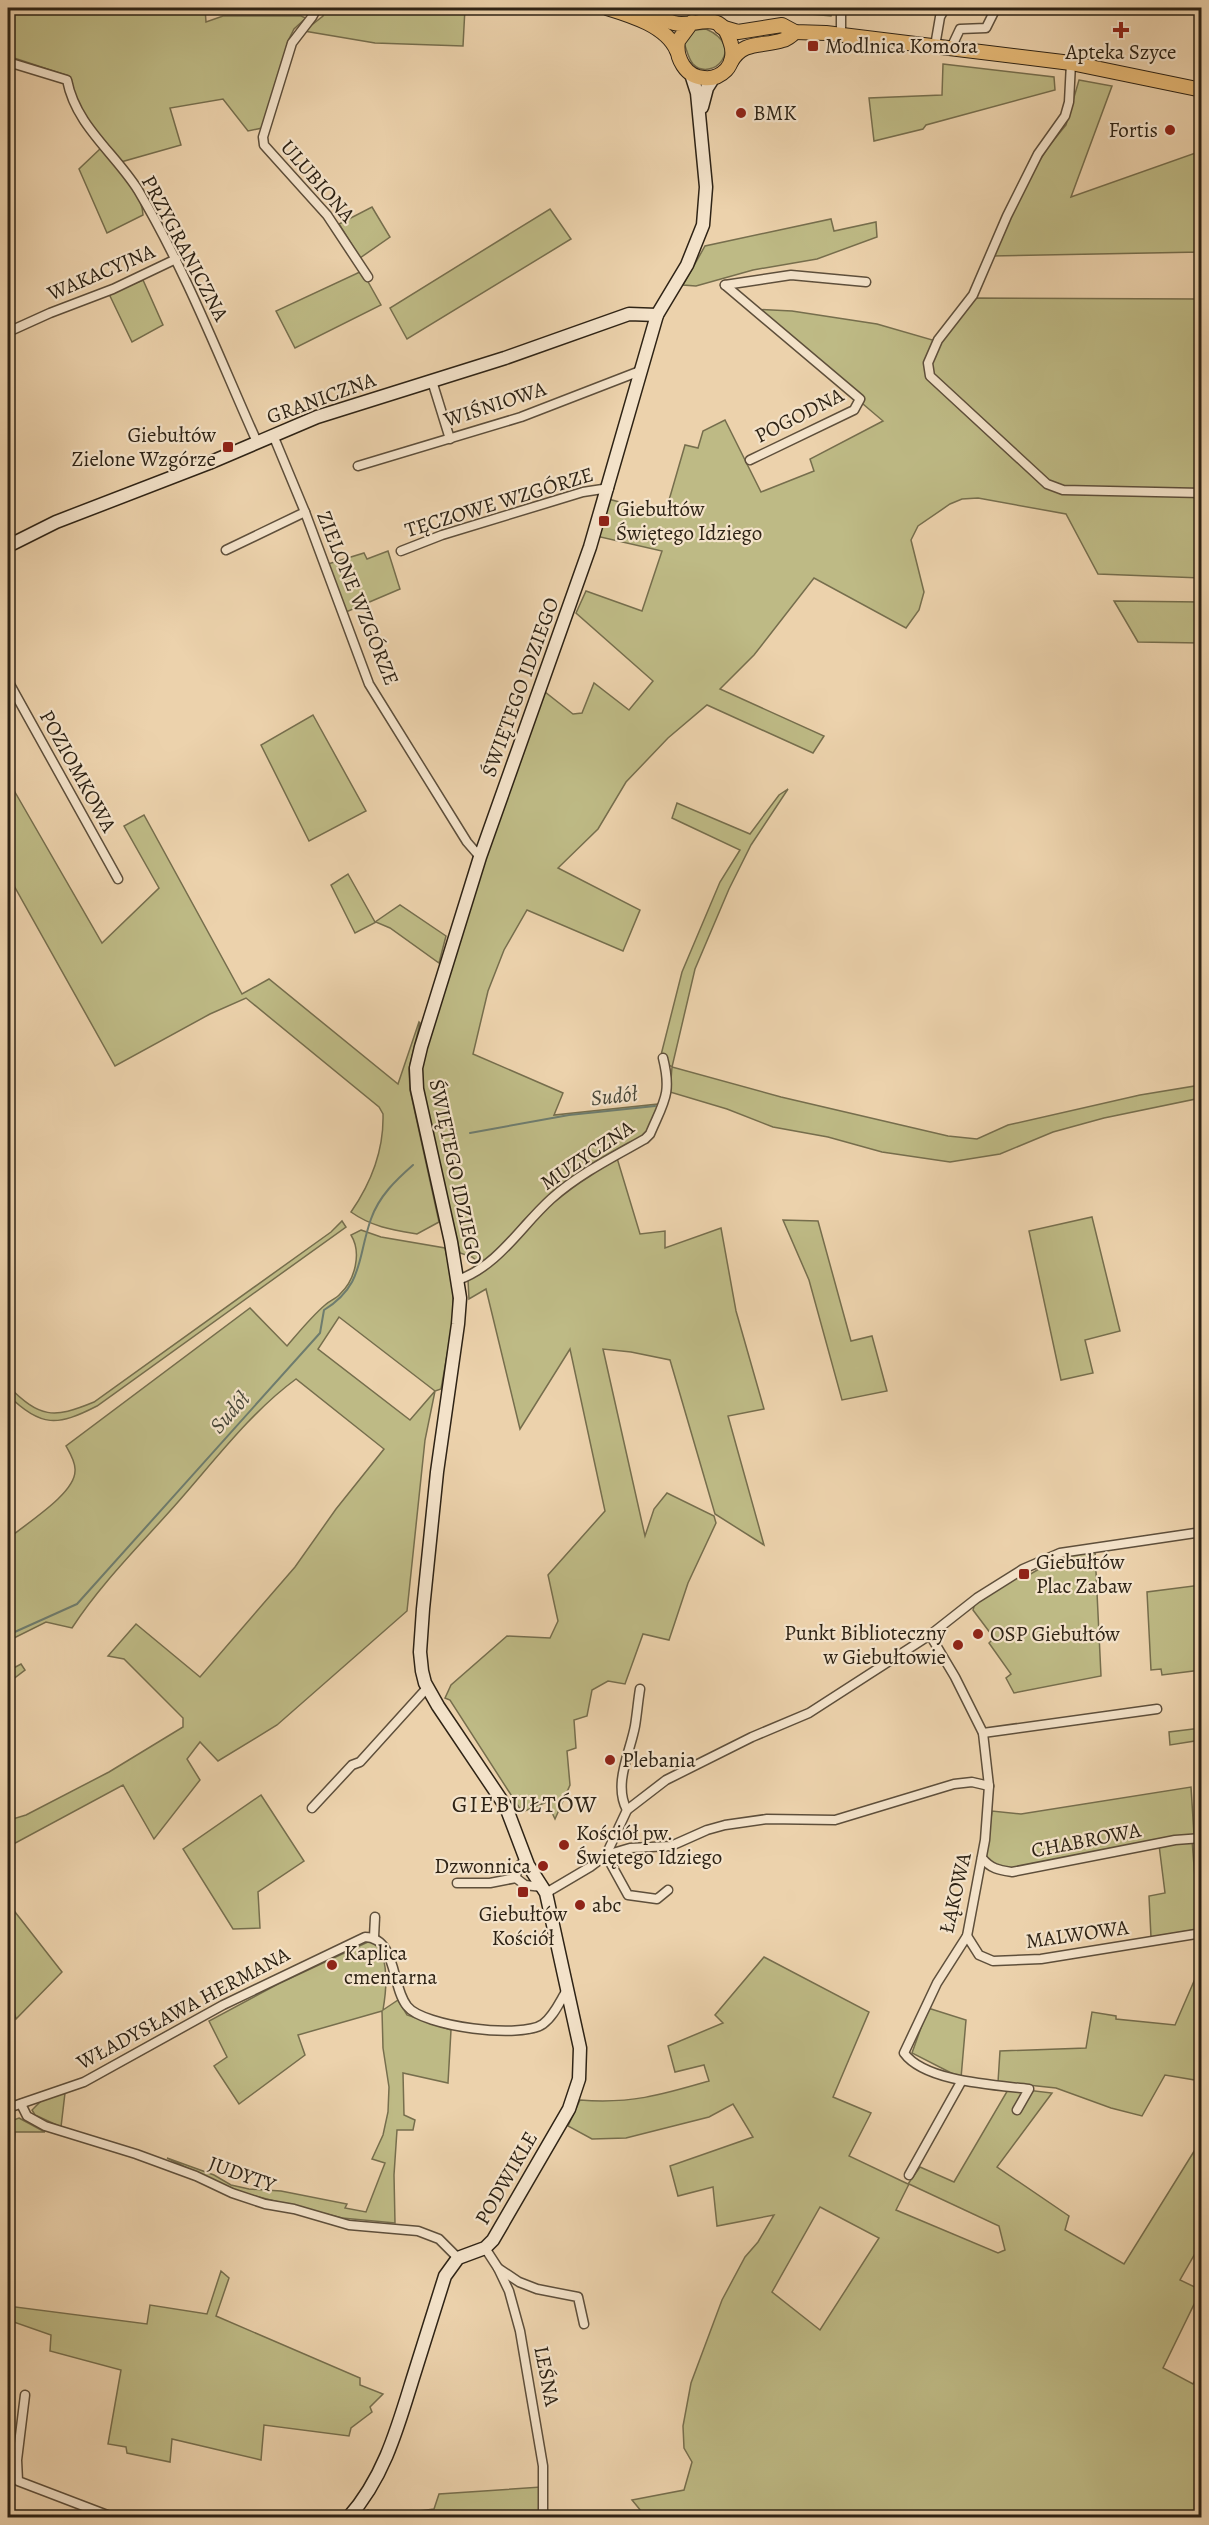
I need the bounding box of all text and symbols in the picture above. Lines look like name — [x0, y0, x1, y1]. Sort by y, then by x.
marker: Apteka Szyce — [1114, 23, 1128, 37]
place label: Modlnica Komora — [825, 32, 978, 60]
place label: Apteka Szyce — [1064, 38, 1177, 66]
marker: Modlnica Komora — [806, 39, 820, 53]
place label: BMK — [753, 99, 797, 127]
marker: BMK — [734, 106, 748, 120]
place label: Fortis — [1108, 116, 1158, 144]
marker: Fortis — [1163, 123, 1177, 137]
street label: ULUBIONA — [274, 134, 362, 229]
street label: PRZYGRANICZNA — [135, 170, 236, 326]
street label: WAKACYJNA — [42, 237, 160, 308]
street label: GRANICZNA — [263, 365, 380, 431]
street label: WIŚNIOWA — [439, 374, 550, 434]
street label: POGODNA — [750, 380, 849, 449]
place label: Giebułtów Zielone Wzgórze — [72, 421, 216, 473]
marker: Giebułtów Zielone Wzgórze — [221, 440, 235, 454]
street label: TĘCZOWE WZGÓRZE — [401, 460, 597, 544]
place label: Giebułtów Świętego Idziego — [616, 495, 762, 547]
street label: ZIELONE WZGÓRZE — [310, 507, 406, 689]
marker: Giebułtów Świętego Idziego — [597, 514, 611, 528]
street label: ŚWIĘTEGO IDZIEGO — [474, 593, 566, 781]
street label: POZIOMKOWA — [33, 705, 123, 838]
street label: ŚWIĘTEGO IDZIEGO — [423, 1077, 489, 1267]
water label: Sudół — [589, 1079, 640, 1113]
street label: MUZYCZNA — [535, 1113, 640, 1197]
water label: Sudół — [203, 1384, 257, 1440]
place label: Giebułtów Plac Zabaw — [1036, 1548, 1132, 1600]
marker: Giebułtów Plac Zabaw — [1017, 1567, 1031, 1581]
place label: Punkt Biblioteczny w Giebułtowie — [784, 1619, 947, 1671]
place label: OSP Giebułtów — [990, 1620, 1120, 1648]
marker: OSP Giebułtów — [971, 1627, 985, 1641]
marker: Punkt Biblioteczny w Giebułtowie — [951, 1638, 965, 1652]
place label: Plebania — [622, 1746, 696, 1774]
marker: Plebania — [603, 1753, 617, 1767]
district label: GIEBUŁTÓW — [452, 1788, 598, 1820]
street label: CHABROWA — [1029, 1816, 1144, 1864]
place label: Kościół pw. Świętego Idziego — [576, 1819, 722, 1871]
marker: Kościół pw. Świętego Idziego — [557, 1838, 571, 1852]
street label: ŁĄKOWA — [932, 1849, 978, 1936]
place label: Dzwonnica — [434, 1852, 531, 1880]
marker: Dzwonnica — [536, 1859, 550, 1873]
marker: Giebułtów Kościół — [516, 1885, 530, 1899]
place label: abc — [592, 1891, 621, 1919]
marker: abc — [573, 1898, 587, 1912]
place label: Giebułtów Kościół — [479, 1900, 567, 1952]
street label: MALWOWA — [1024, 1913, 1131, 1955]
place label: Kaplica cmentarna — [344, 1939, 438, 1991]
street label: WŁADYSŁAWA HERMANA — [71, 1940, 295, 2077]
marker: Kaplica cmentarna — [325, 1958, 339, 1972]
street label: PODWIKLE — [468, 2126, 544, 2230]
street label: JUDYTY — [205, 2149, 280, 2199]
street label: LEŚNA — [527, 2343, 567, 2409]

